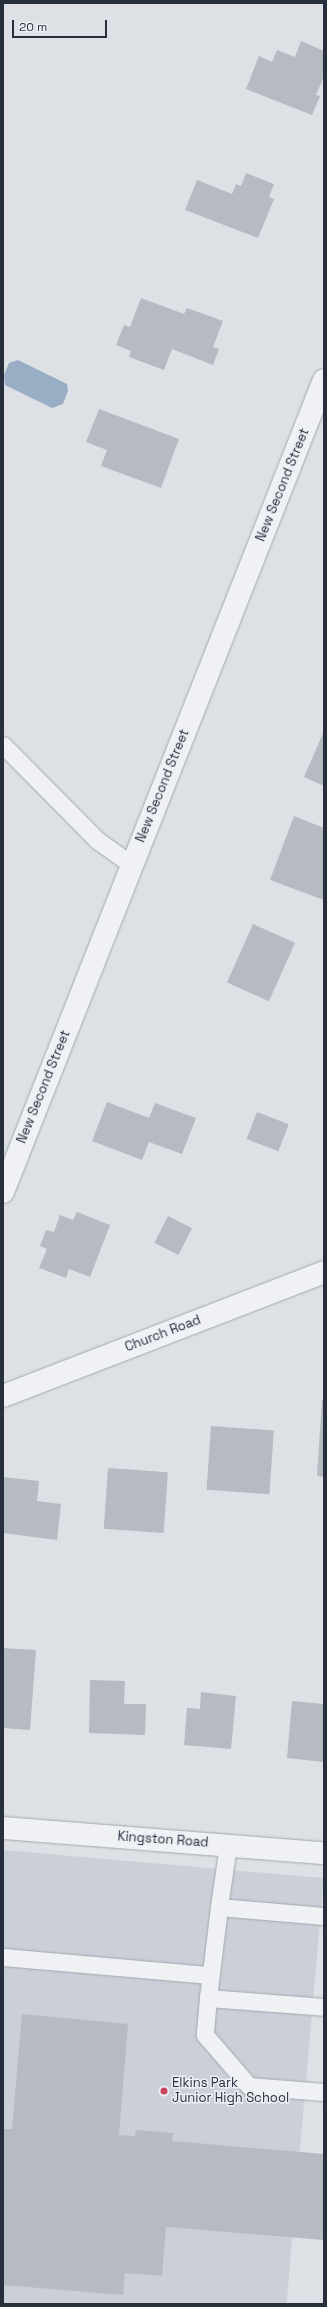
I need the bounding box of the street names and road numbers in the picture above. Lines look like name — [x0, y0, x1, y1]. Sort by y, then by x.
street label: New Second Street — [253, 426, 313, 544]
street label: New Second Street — [133, 727, 193, 845]
street label: New Second Street — [14, 1028, 74, 1146]
street label: Church Road — [123, 1312, 203, 1356]
street label: Kingston Road — [117, 1829, 209, 1851]

